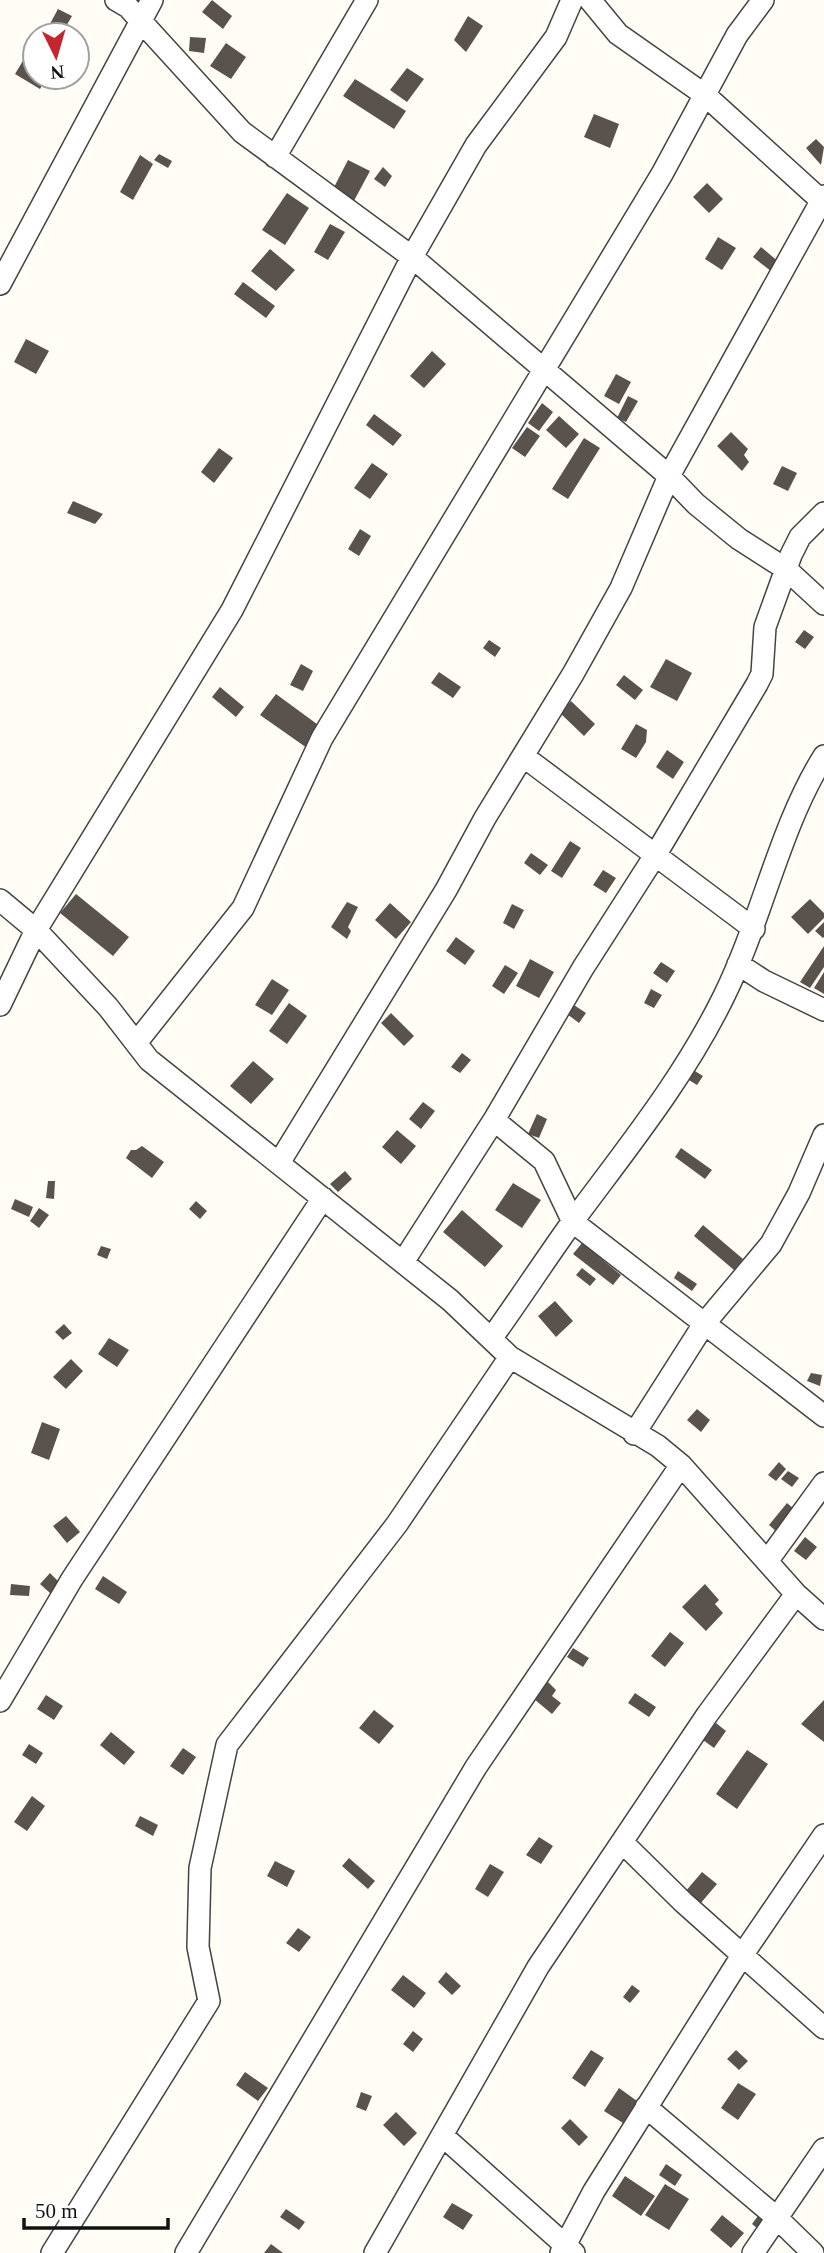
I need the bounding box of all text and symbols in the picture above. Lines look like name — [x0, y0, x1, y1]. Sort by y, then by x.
north arrow — [21, 21, 91, 91]
text: N — [49, 61, 65, 84]
scale bar — [24, 2186, 168, 2230]
text: 50 m — [35, 2199, 78, 2223]

